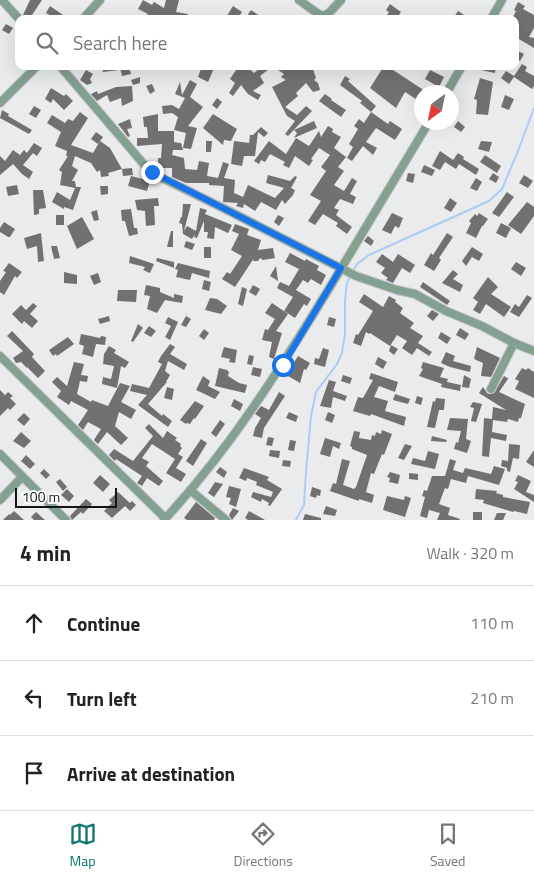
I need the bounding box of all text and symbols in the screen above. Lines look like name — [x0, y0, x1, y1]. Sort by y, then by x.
search box — [15, 15, 519, 70]
text: Search here — [73, 28, 167, 57]
icon: search — [33, 29, 61, 57]
north arrow — [414, 85, 459, 130]
route end — [141, 161, 164, 184]
route start — [272, 354, 295, 377]
scale bar — [15, 485, 118, 508]
text: 100 m — [22, 486, 60, 507]
text: 4 min — [20, 537, 71, 569]
text: Walk · 320 m — [426, 541, 514, 565]
icon: ahead — [20, 609, 48, 637]
text: Continue — [67, 609, 140, 638]
text: 110 m — [470, 611, 514, 635]
icon: left — [20, 684, 48, 712]
text: Turn left — [67, 684, 137, 713]
text: 210 m — [470, 686, 514, 710]
icon: arrive — [20, 759, 48, 787]
text: Arrive at destination — [67, 759, 235, 788]
tab: Map — [69, 820, 97, 871]
tab: Directions — [234, 820, 293, 871]
tab: Saved — [430, 820, 466, 871]

